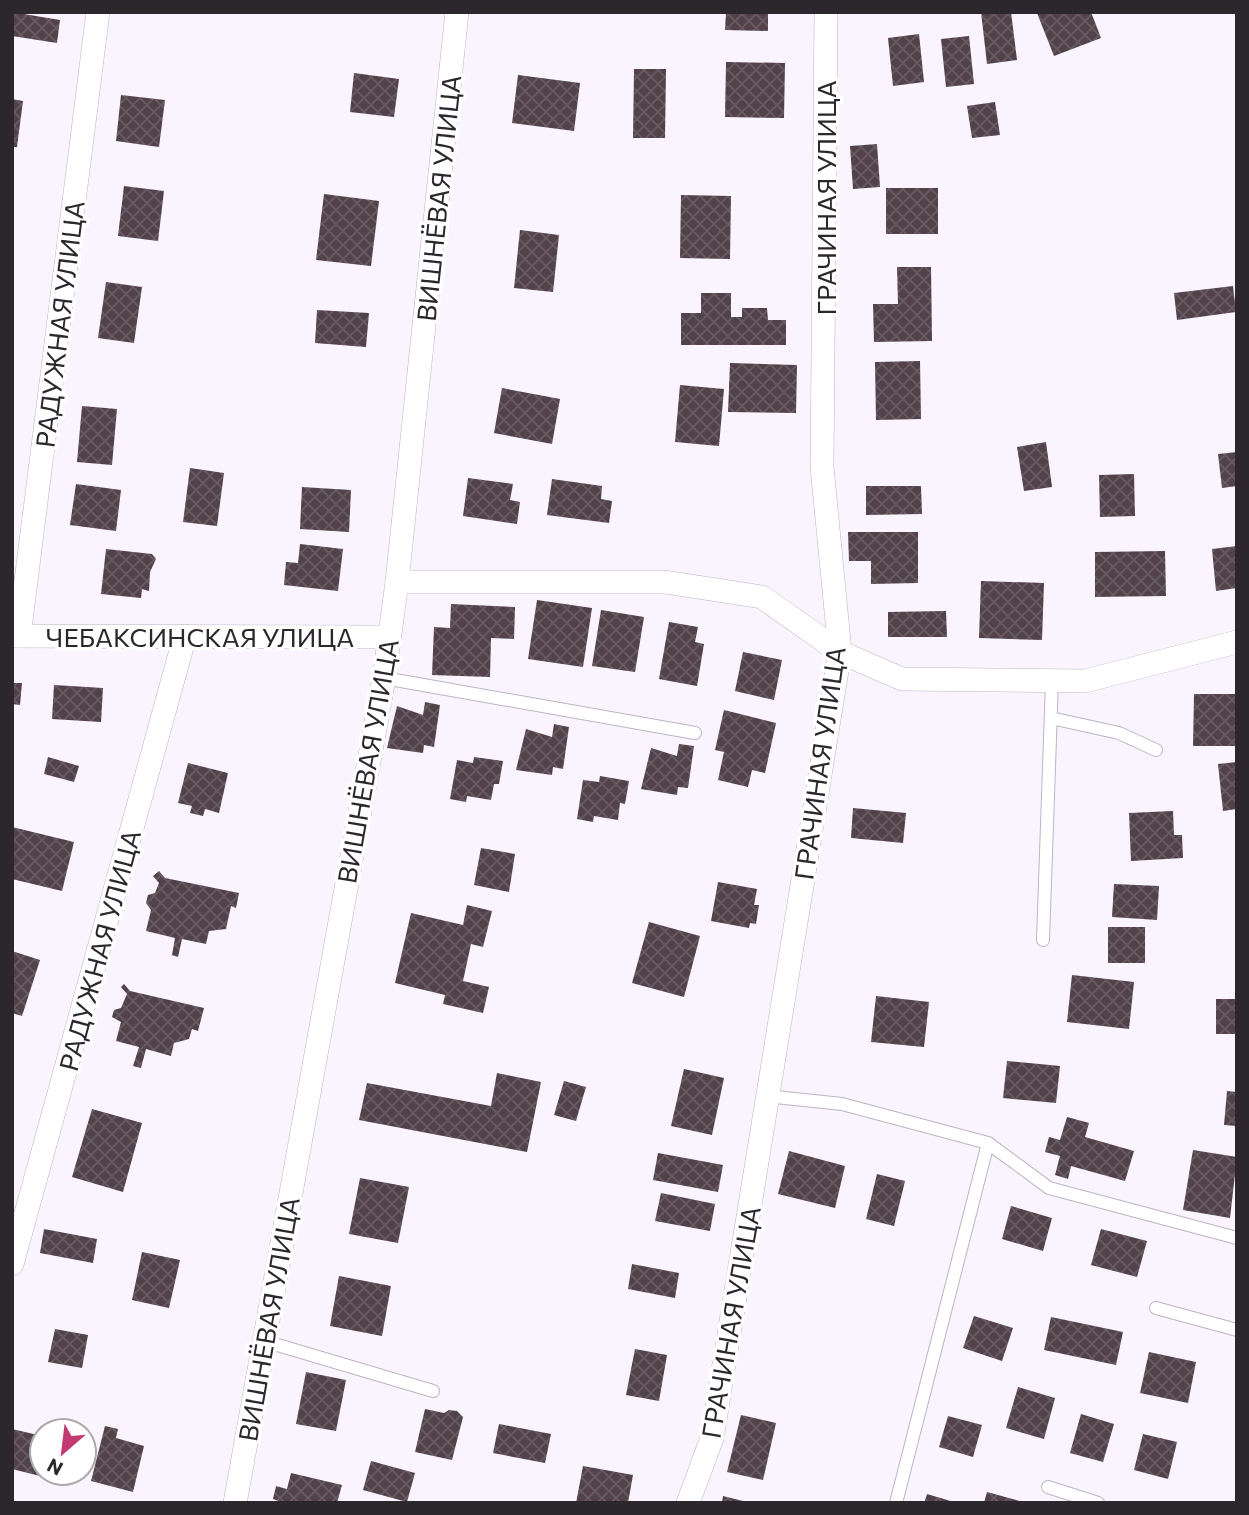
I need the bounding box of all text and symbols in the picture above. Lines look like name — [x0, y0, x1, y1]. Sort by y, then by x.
street label: ВИШНЁВАЯ УЛИЦА — [410, 73, 466, 323]
street label: ГРАЧИНАЯ УЛИЦА — [810, 80, 841, 316]
street label: РАДУЖНАЯ УЛИЦА — [28, 199, 90, 449]
street label: ЧЕБАКСИНСКАЯ УЛИЦА — [46, 621, 354, 652]
street label: ВИШНЁВАЯ УЛИЦА — [330, 636, 404, 886]
street label: ГРАЧИНАЯ УЛИЦА — [787, 644, 851, 882]
street label: РАДУЖНАЯ УЛИЦА — [52, 826, 146, 1074]
street label: ВИШНЁВАЯ УЛИЦА — [231, 1194, 305, 1444]
street label: ГРАЧИНАЯ УЛИЦА — [694, 1203, 766, 1440]
north arrow — [28, 1417, 98, 1487]
text: N — [43, 1454, 66, 1481]

